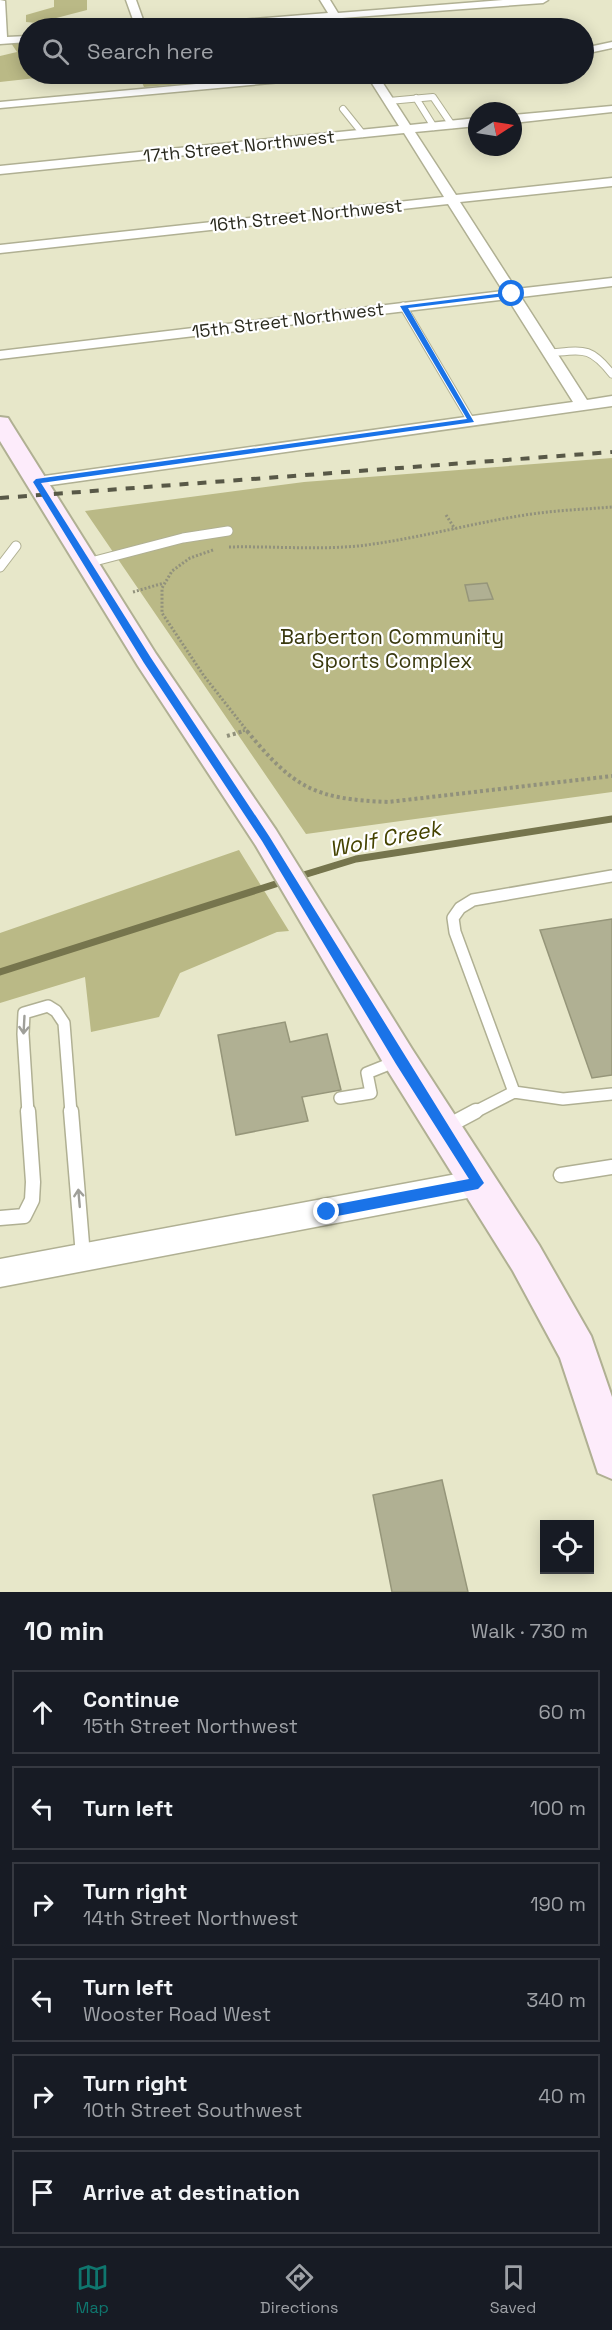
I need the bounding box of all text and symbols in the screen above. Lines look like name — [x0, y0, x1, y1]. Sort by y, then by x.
search box — [18, 18, 594, 84]
icon: search — [39, 35, 72, 68]
text: Search here — [87, 37, 214, 65]
north arrow — [468, 102, 522, 156]
street label: 17th Street Northwest — [142, 124, 336, 168]
street label: 16th Street Northwest — [209, 193, 403, 237]
route start — [498, 280, 524, 306]
street label: 15th Street Northwest — [191, 297, 385, 343]
park label: Barberton Community Sports Complex — [280, 623, 504, 674]
water label: Wolf Creek — [327, 813, 445, 863]
one-way arrow — [18, 1015, 29, 1035]
one-way arrow — [73, 1189, 84, 1209]
route end — [313, 1198, 339, 1224]
map controls — [540, 1520, 594, 1574]
button: locate — [540, 1520, 594, 1574]
text: 10 min — [24, 1614, 104, 1648]
text: Walk · 730 m — [471, 1618, 588, 1644]
text: Continue — [83, 1685, 179, 1713]
icon: ahead — [26, 1696, 59, 1729]
text: 60 m — [539, 1699, 586, 1725]
text: 15th Street Northwest — [83, 1713, 298, 1739]
icon: left — [26, 1792, 59, 1825]
text: Turn left — [83, 1794, 173, 1822]
text: 100 m — [530, 1795, 586, 1821]
text: Turn right — [83, 1877, 188, 1905]
icon: right — [26, 1888, 59, 1921]
text: 190 m — [530, 1891, 586, 1917]
text: 14th Street Northwest — [83, 1905, 298, 1931]
text: Turn left — [83, 1973, 173, 2001]
icon: left — [26, 1984, 59, 2017]
text: 340 m — [526, 1987, 586, 2013]
text: Wooster Road West — [83, 2001, 271, 2027]
text: Turn right — [83, 2069, 188, 2097]
icon: right — [26, 2080, 59, 2113]
text: 40 m — [538, 2083, 586, 2109]
text: 10th Street Southwest — [83, 2097, 302, 2123]
icon: arrive — [26, 2176, 59, 2209]
text: Arrive at destination — [83, 2178, 300, 2206]
tab: Map — [76, 2261, 109, 2318]
tab: Directions — [260, 2261, 339, 2318]
tab: Saved — [490, 2261, 536, 2318]

